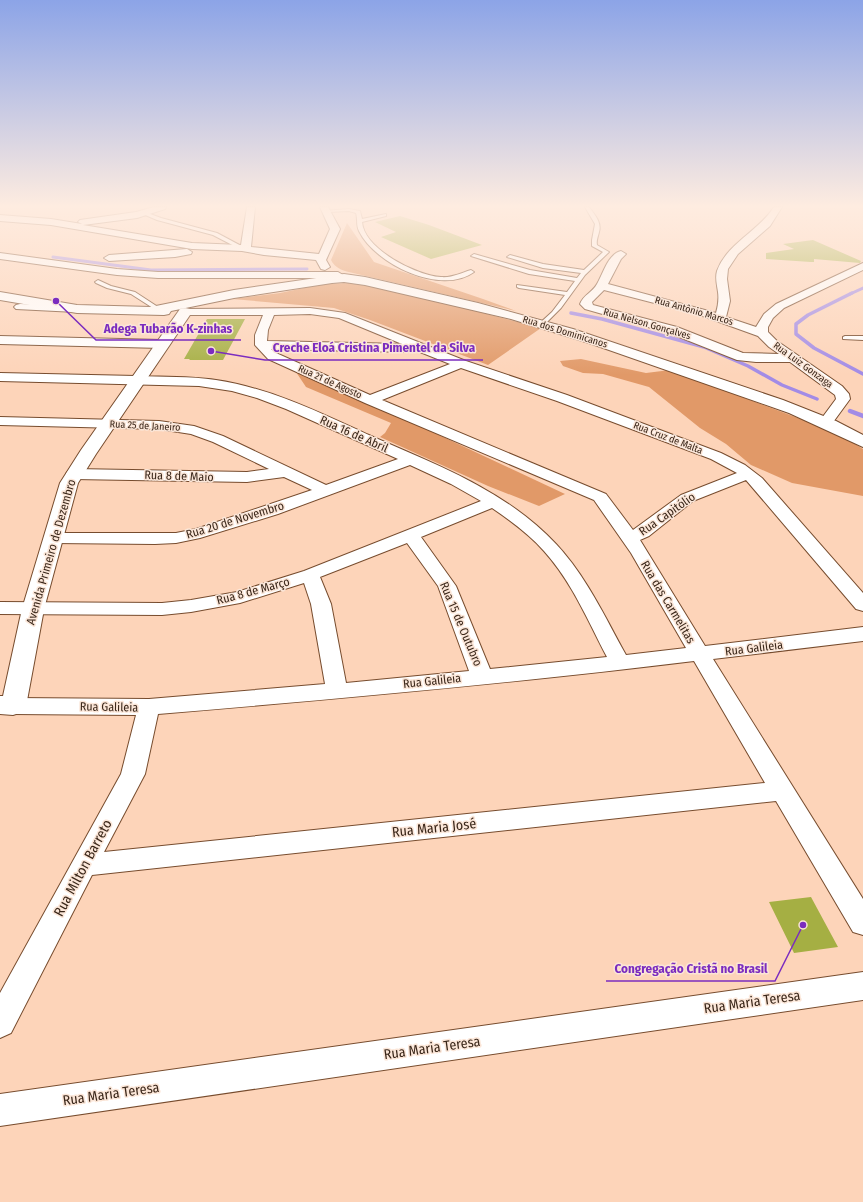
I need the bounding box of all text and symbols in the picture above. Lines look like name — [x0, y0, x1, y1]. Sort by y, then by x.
street label: Rua Antônio Marcos — [653, 294, 735, 328]
street label: Rua Nelson Gonçalves — [602, 306, 692, 342]
street label: Rua dos Dominicanos — [521, 313, 609, 351]
callout: Adega Tubarão K-zinhas — [96, 315, 241, 340]
text: Adega Tubarão K-zinhas — [103, 321, 233, 336]
callout: Creche Eloá Cristina Pimentel da Silva — [265, 335, 483, 360]
street label: Rua Luiz Gonzaga — [771, 339, 835, 391]
text: Creche Eloá Cristina Pimentel da Silva — [273, 340, 476, 355]
street label: Rua 21 de Agosto — [296, 363, 364, 401]
street label: Rua 16 de Abril — [318, 413, 390, 455]
street label: Rua 25 de Janeiro — [109, 418, 181, 434]
street label: Rua Cruz de Malta — [632, 419, 704, 457]
street label: Rua 8 de Maio — [144, 468, 214, 484]
street label: Avenida Primeiro de Dezembro — [23, 478, 79, 626]
street label: Rua Capitólio — [636, 490, 698, 538]
street label: Rua 20 de Novembro — [184, 498, 286, 542]
street label: Rua das Carmelitas — [638, 558, 698, 646]
street label: Rua 8 de Março — [215, 575, 291, 607]
street label: Rua 15 de Outubro — [437, 580, 485, 668]
street label: Rua Galileia — [724, 637, 784, 659]
street label: Rua Galileia — [402, 671, 462, 691]
street label: Rua Galileia — [80, 699, 138, 715]
street label: Rua Maria José — [391, 815, 477, 841]
street label: Rua Milton Barreto — [50, 817, 116, 919]
callout: Congregação Cristã no Brasil — [606, 956, 775, 981]
text: Congregação Cristã no Brasil — [614, 961, 768, 977]
street label: Rua Maria Teresa — [703, 987, 801, 1017]
street label: Rua Maria Teresa — [383, 1033, 481, 1063]
street label: Rua Maria Teresa — [62, 1079, 160, 1109]

